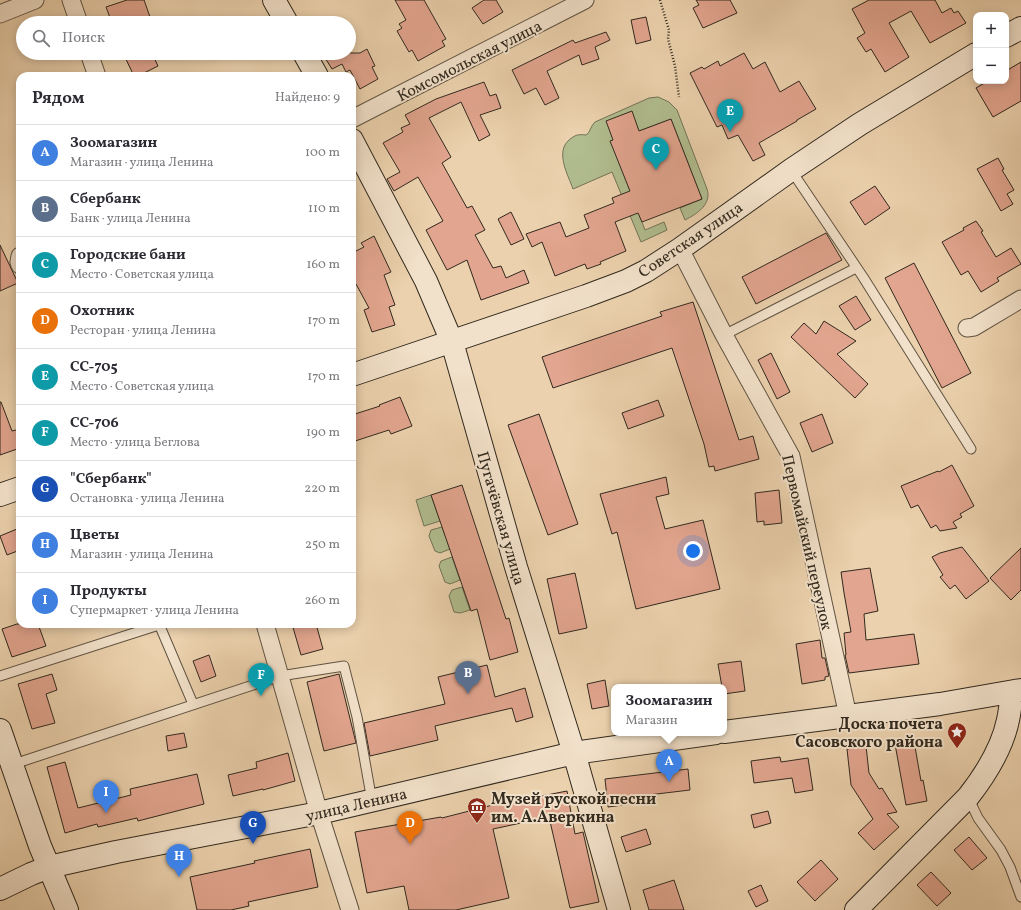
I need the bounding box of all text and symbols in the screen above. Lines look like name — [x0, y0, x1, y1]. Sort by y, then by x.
map controls — [973, 12, 1009, 84]
button: + — [973, 12, 1009, 48]
search box — [16, 16, 356, 60]
street label: Комсомольская улица — [394, 16, 546, 108]
icon: search — [30, 27, 52, 49]
text: Поиск — [62, 28, 105, 49]
button: − — [973, 48, 1009, 84]
text: Рядом — [32, 87, 85, 110]
text: Найдено: 9 — [275, 89, 340, 107]
pin: E — [717, 99, 743, 132]
text: Зоомагазин — [70, 133, 157, 154]
pin: C — [643, 137, 669, 170]
text: A — [40, 144, 50, 162]
text: 100 m — [305, 144, 340, 162]
text: Магазин · улица Ленина — [70, 154, 214, 172]
text: Сбербанк — [70, 189, 141, 210]
street label: Советская улица — [634, 197, 748, 284]
text: B — [41, 200, 49, 218]
text: 110 m — [308, 200, 340, 218]
text: Банк · улица Ленина — [70, 210, 191, 228]
text: Городские бани — [70, 245, 186, 266]
text: C — [41, 256, 49, 274]
text: 160 m — [306, 256, 340, 274]
text: Место · Советская улица — [70, 266, 214, 284]
text: Охотник — [70, 301, 134, 322]
text: D — [40, 312, 50, 330]
text: 170 m — [307, 312, 340, 330]
text: Ресторан · улица Ленина — [70, 322, 216, 340]
text: СС-705 — [70, 357, 118, 378]
text: E — [41, 368, 49, 386]
text: 170 m — [307, 368, 340, 386]
text: Место · Советская улица — [70, 378, 214, 396]
text: СС-706 — [70, 413, 119, 434]
text: F — [41, 424, 49, 442]
text: 190 m — [306, 424, 340, 442]
text: Место · улица Беглова — [70, 434, 200, 452]
street label: Пугачёвская улица — [470, 449, 530, 588]
street label: Первомайский переулок — [775, 453, 837, 633]
text: "Сбербанк" — [70, 469, 152, 490]
text: G — [40, 480, 50, 498]
text: 220 m — [304, 480, 340, 498]
text: Остановка · улица Ленина — [70, 490, 225, 508]
text: Цветы — [70, 525, 119, 546]
text: H — [40, 536, 50, 554]
text: 250 m — [305, 536, 340, 554]
your location — [683, 541, 703, 561]
text: Магазин · улица Ленина — [70, 546, 214, 564]
text: Продукты — [70, 581, 147, 602]
text: I — [43, 592, 47, 610]
text: 260 m — [305, 592, 340, 610]
text: Супермаркет · улица Ленина — [70, 602, 239, 620]
pin: B — [455, 661, 481, 694]
pin: F — [248, 663, 274, 696]
popup — [611, 684, 727, 736]
text: Зоомагазин — [625, 691, 713, 712]
text: Магазин — [625, 712, 678, 730]
place label: Доска почета Сасовского района — [795, 714, 943, 754]
place icon: Доска почета Сасовского района — [946, 721, 968, 749]
pin: A — [656, 749, 682, 782]
pin: I — [93, 780, 119, 813]
street label: улица Ленина — [304, 784, 409, 828]
place label: Музей русской песни им. А.Аверкина — [491, 789, 656, 829]
museum icon: Музей русской песни им. А.Аверкина — [466, 796, 488, 824]
pin: G — [240, 811, 266, 844]
pin: D — [397, 811, 423, 844]
pin: H — [166, 844, 192, 877]

